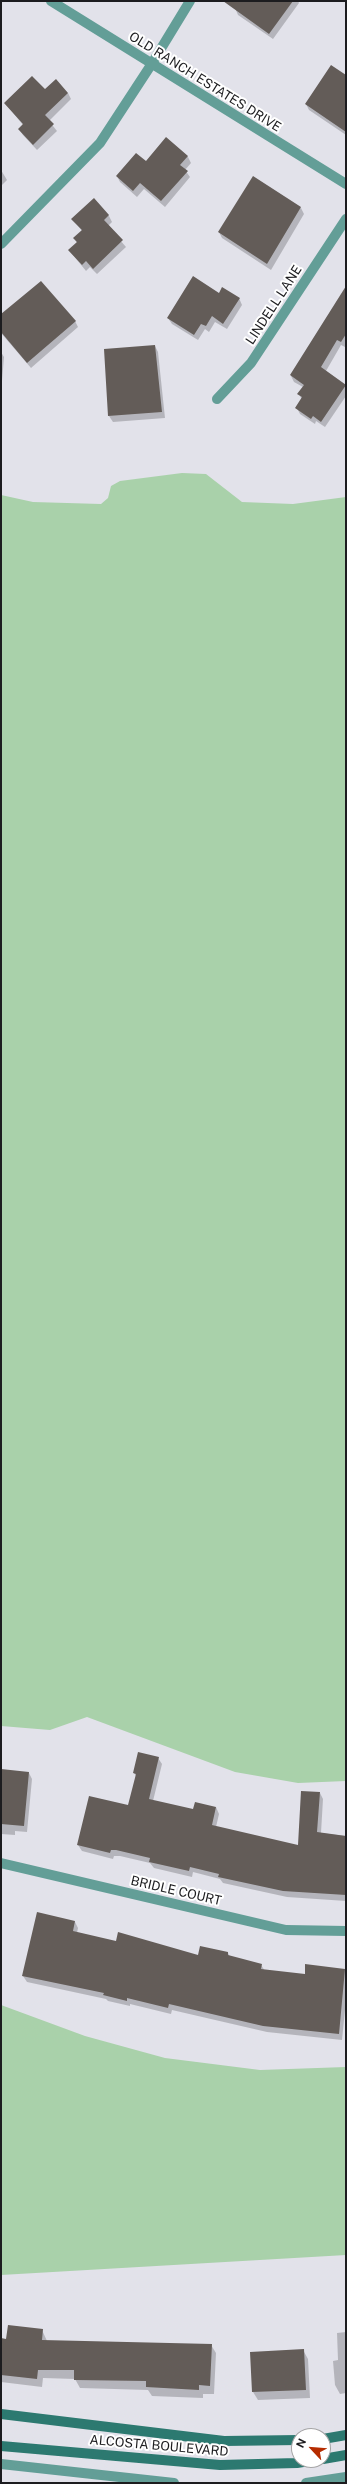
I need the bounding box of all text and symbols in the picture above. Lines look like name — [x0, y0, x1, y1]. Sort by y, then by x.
street label: OLD RANCH ESTATES DRIVE — [126, 29, 284, 135]
street label: LINDELL LANE — [243, 263, 305, 347]
street label: BRIDLE COURT — [129, 1873, 223, 1909]
north arrow — [291, 2428, 331, 2468]
street label: ALCOSTA BOULEVARD — [89, 2432, 229, 2460]
text: N — [294, 2437, 308, 2450]

